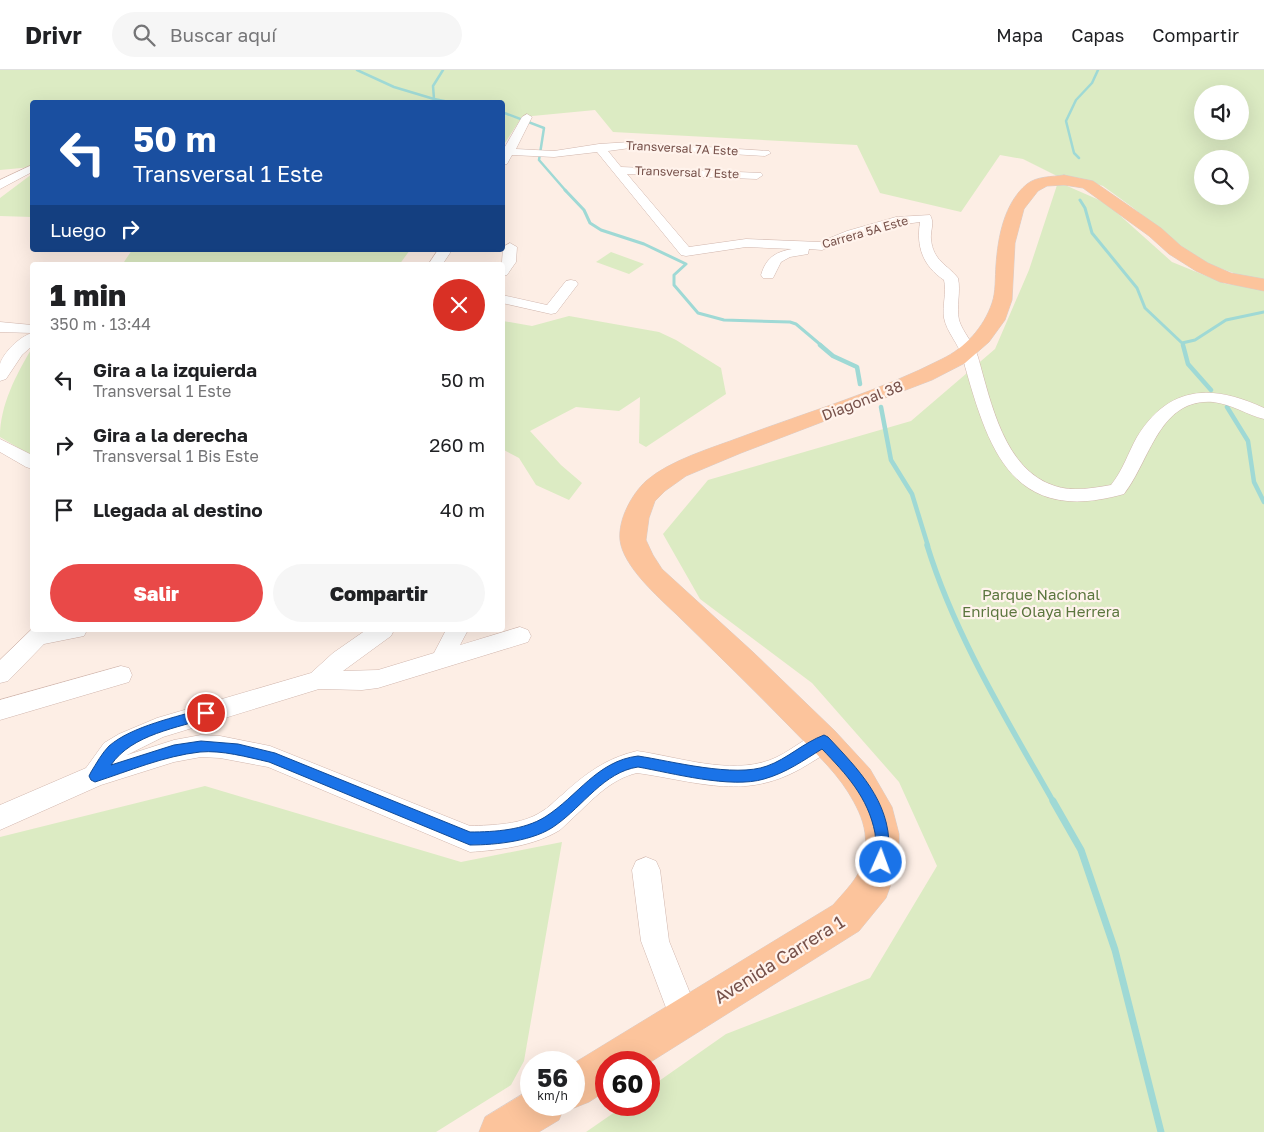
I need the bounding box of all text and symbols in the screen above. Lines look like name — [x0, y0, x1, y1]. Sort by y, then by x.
search box — [112, 12, 462, 57]
text: Drivr — [25, 20, 82, 49]
icon: search — [130, 21, 158, 49]
text: Buscar aquí — [170, 23, 276, 46]
text: Mapa — [996, 24, 1043, 46]
text: Capas — [1071, 24, 1124, 46]
text: Compartir — [1152, 24, 1239, 46]
map controls — [1194, 85, 1249, 205]
button: sound — [1194, 85, 1249, 140]
text: 50 m — [133, 118, 216, 160]
icon: left — [50, 120, 115, 185]
street label: Transversal 7A Este — [625, 138, 739, 158]
button: search — [1194, 150, 1249, 205]
text: Transversal 1 Este — [133, 160, 323, 187]
street label: Transversal 7 Este — [635, 163, 739, 181]
street label: Carrera 5A Este — [820, 213, 910, 251]
icon: right — [116, 215, 144, 243]
text: Luego — [50, 218, 106, 241]
text: 1 min — [50, 277, 126, 313]
button: close — [433, 279, 485, 331]
text: 350 m · 13:44 — [50, 314, 151, 334]
text: Gira a la izquierda — [93, 358, 257, 381]
icon: left — [50, 366, 78, 394]
text: 50 m — [441, 368, 485, 391]
street label: Diagonal 38 — [819, 376, 905, 424]
text: Transversal 1 Este — [93, 381, 231, 401]
text: Gira a la derecha — [93, 423, 248, 446]
icon: right — [50, 431, 78, 459]
text: 260 m — [429, 433, 485, 456]
text: Transversal 1 Bis Este — [93, 446, 259, 466]
icon: arrive — [50, 496, 78, 524]
text: Llegada al destino — [93, 498, 263, 521]
text: 40 m — [440, 498, 485, 521]
button: Salir — [50, 564, 263, 622]
button: Compartir — [273, 564, 485, 622]
park label: Parque Nacional Enrique Olaya Herrera — [962, 585, 1120, 620]
pin — [185, 692, 227, 734]
icon: arrive — [192, 699, 220, 727]
position arrow — [854, 835, 906, 887]
street label: Avenida Carrera 1 — [710, 910, 849, 1008]
speed limit sign: 60 — [595, 1051, 660, 1116]
text: 56 — [537, 1062, 568, 1093]
text: km/h — [537, 1088, 568, 1103]

